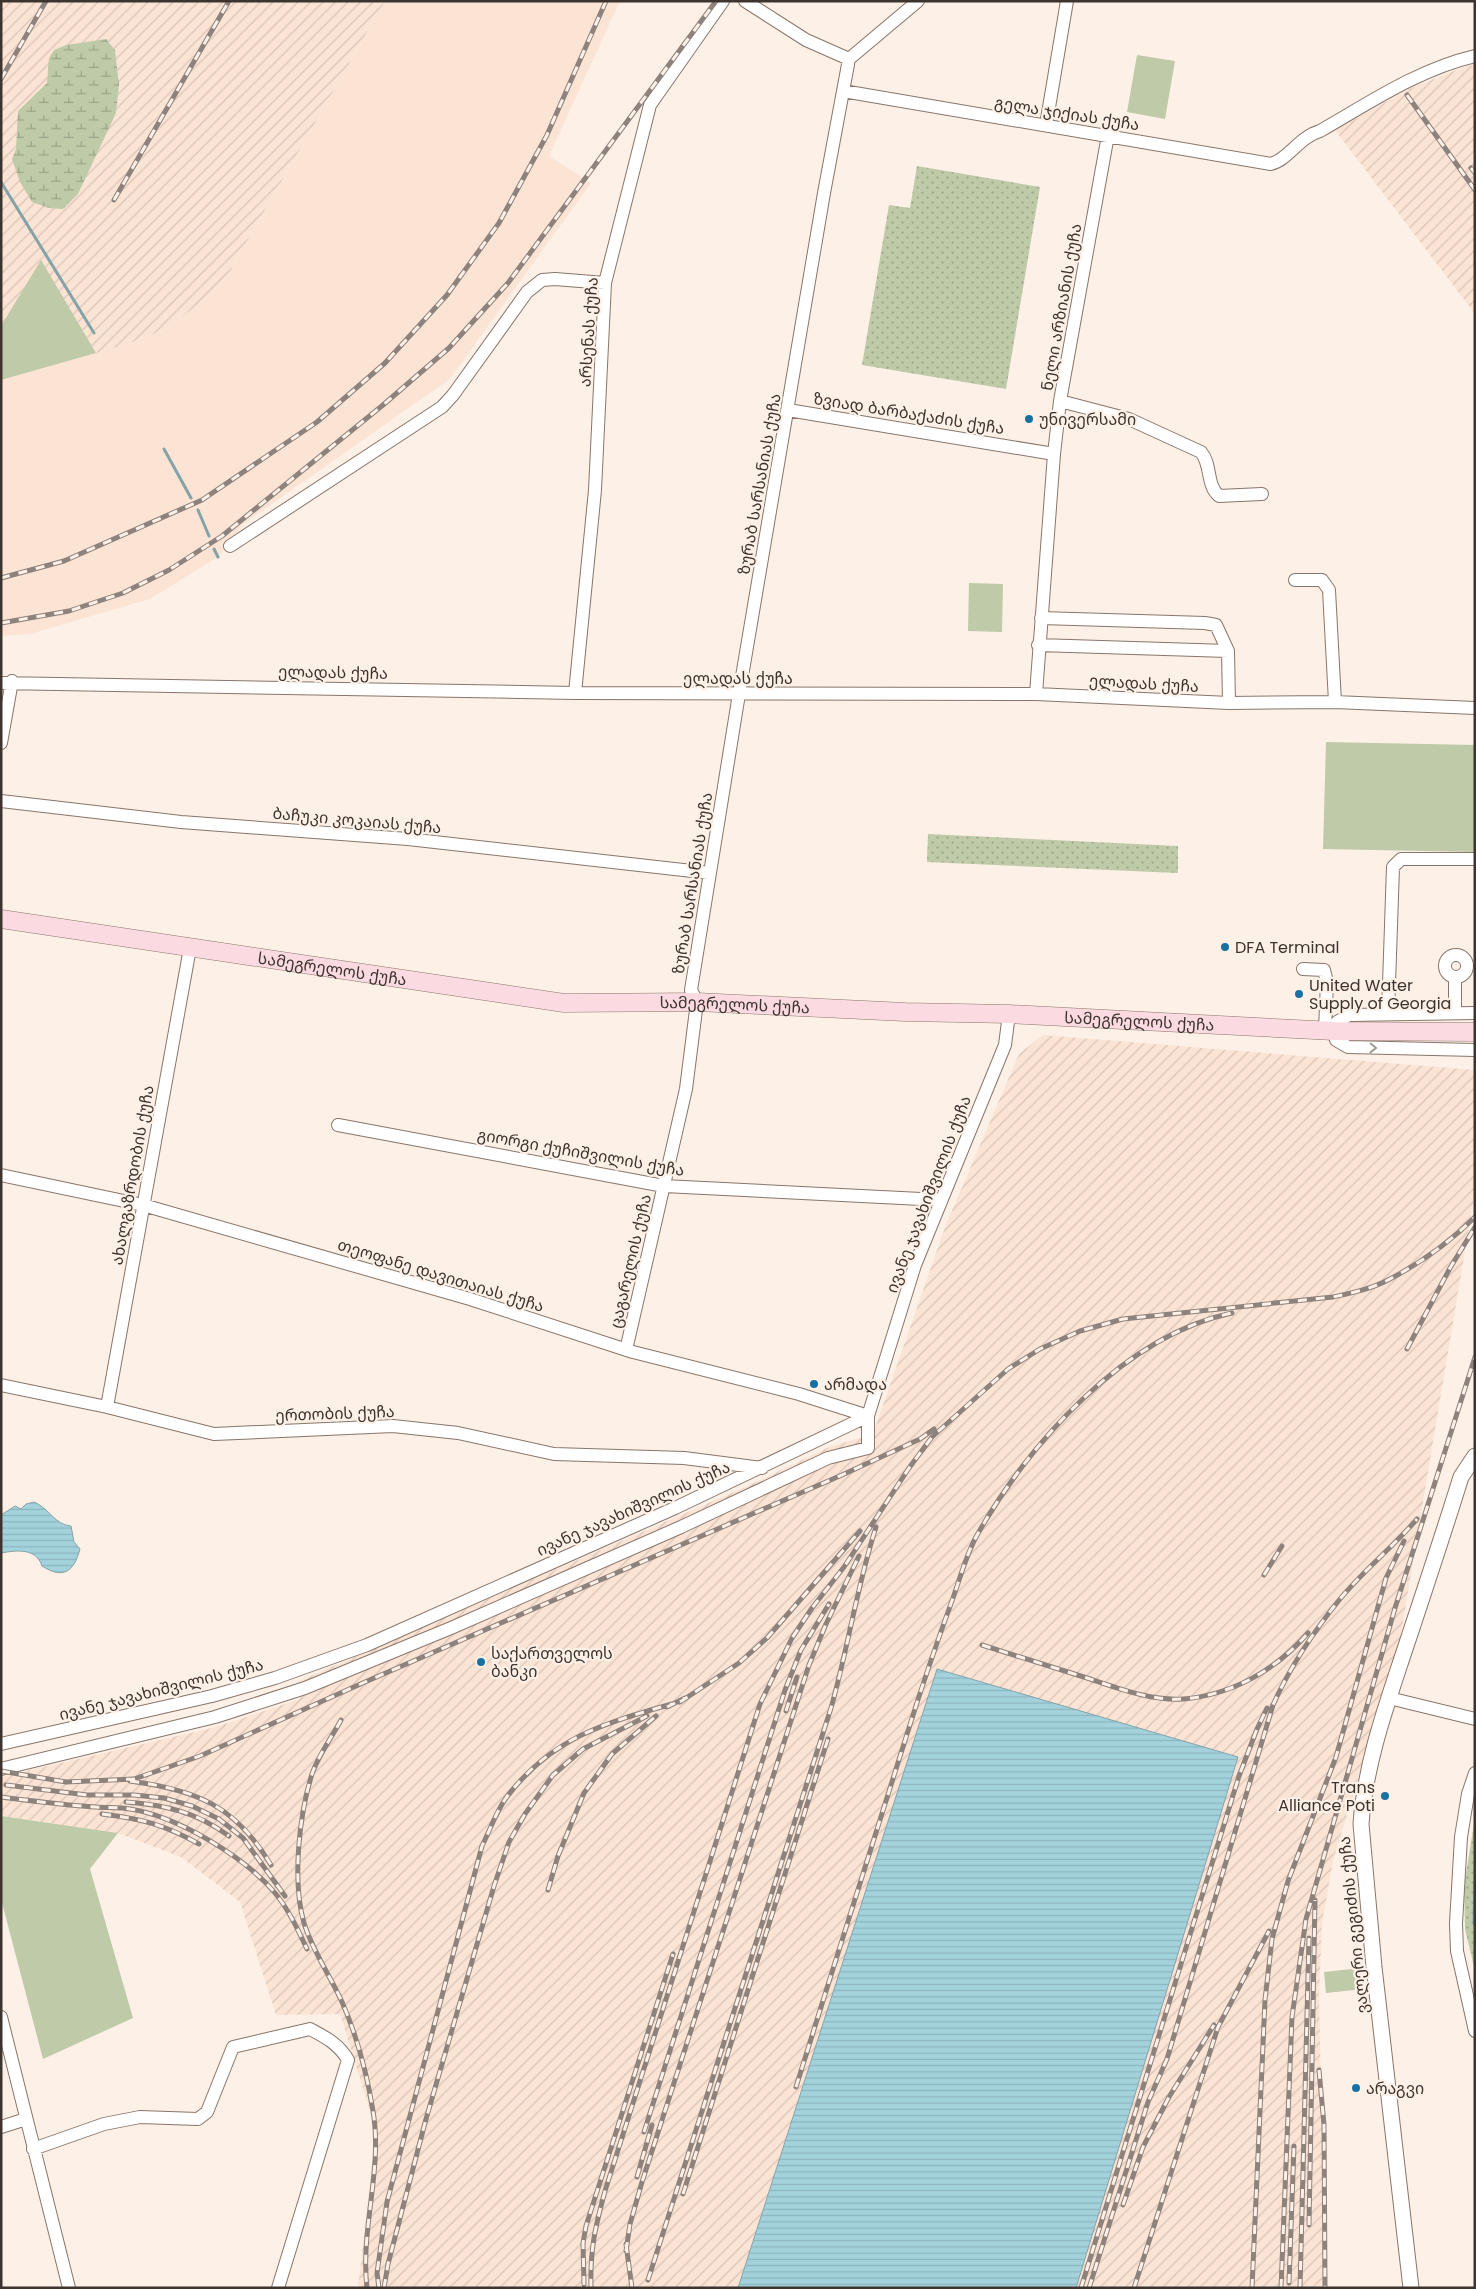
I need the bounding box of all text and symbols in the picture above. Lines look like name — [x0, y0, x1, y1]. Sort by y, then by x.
street label: გელა ჯიქიას ქუჩა — [993, 91, 1141, 136]
street label: ნელი არზიანის ქუჩა — [1035, 222, 1088, 392]
street label: არსენას ქუჩა — [573, 276, 604, 388]
street label: ზვიად ბარბაქაძის ქუჩა — [812, 387, 1006, 440]
street label: ზურაბ სარსანიას ქუჩა — [732, 392, 787, 577]
place label: უნივერსამი — [1039, 408, 1136, 431]
marker: უნივერსამი — [1023, 413, 1035, 425]
street label: ელადას ქუჩა — [278, 660, 388, 685]
street label: ელადას ქუჩა — [683, 667, 793, 690]
street label: ელადას ქუჩა — [1089, 669, 1199, 698]
street label: ზურაბ სარსანიას ქუჩა — [667, 791, 718, 976]
street label: ბაჩუკი კოკაიას ქუჩა — [272, 802, 442, 839]
place label: DFA Terminal — [1235, 936, 1339, 959]
marker: DFA Terminal — [1219, 941, 1231, 953]
street label: სამეგრელოს ქუჩა — [256, 946, 408, 991]
place label: United Water Supply of Georgia — [1309, 974, 1451, 1015]
marker: United Water Supply of Georgia — [1293, 988, 1305, 1000]
street label: სამეგრელოს ქუჩა — [660, 991, 810, 1019]
street label: სამეგრელოს ქუჩა — [1064, 1006, 1215, 1037]
one-way arrow — [1370, 1042, 1378, 1053]
street label: ახალგაზრდობის ქუჩა — [105, 1084, 160, 1267]
street label: ივანე ჯავახიშვილის ქუჩა — [880, 1092, 977, 1296]
street label: გიორგი ქუჩიშვილის ქუჩა — [476, 1123, 686, 1182]
street label: ცაგარელის ქუჩა — [604, 1192, 657, 1330]
street label: თეოფანე დავითაიას ქუჩა — [335, 1233, 547, 1318]
place label: არმადა — [824, 1373, 887, 1396]
marker: არმადა — [808, 1378, 820, 1390]
street label: ერთობის ქუჩა — [275, 1400, 395, 1427]
street label: ივანე ჯავახიშვილის ქუჩა — [533, 1455, 734, 1562]
place label: საქართველოს ბანკი — [491, 1642, 613, 1683]
street label: ივანე ჯავახიშვილის ქუჩა — [57, 1653, 266, 1726]
marker: საქართველოს ბანკი — [475, 1656, 487, 1668]
place label: Trans Alliance Poti — [1278, 1776, 1375, 1817]
marker: Trans Alliance Poti — [1379, 1790, 1391, 1802]
street label: ვალერი გეგიძის ქუჩა — [1333, 1835, 1374, 2015]
place label: არაგვი — [1366, 2077, 1424, 2100]
marker: არაგვი — [1350, 2082, 1362, 2094]

